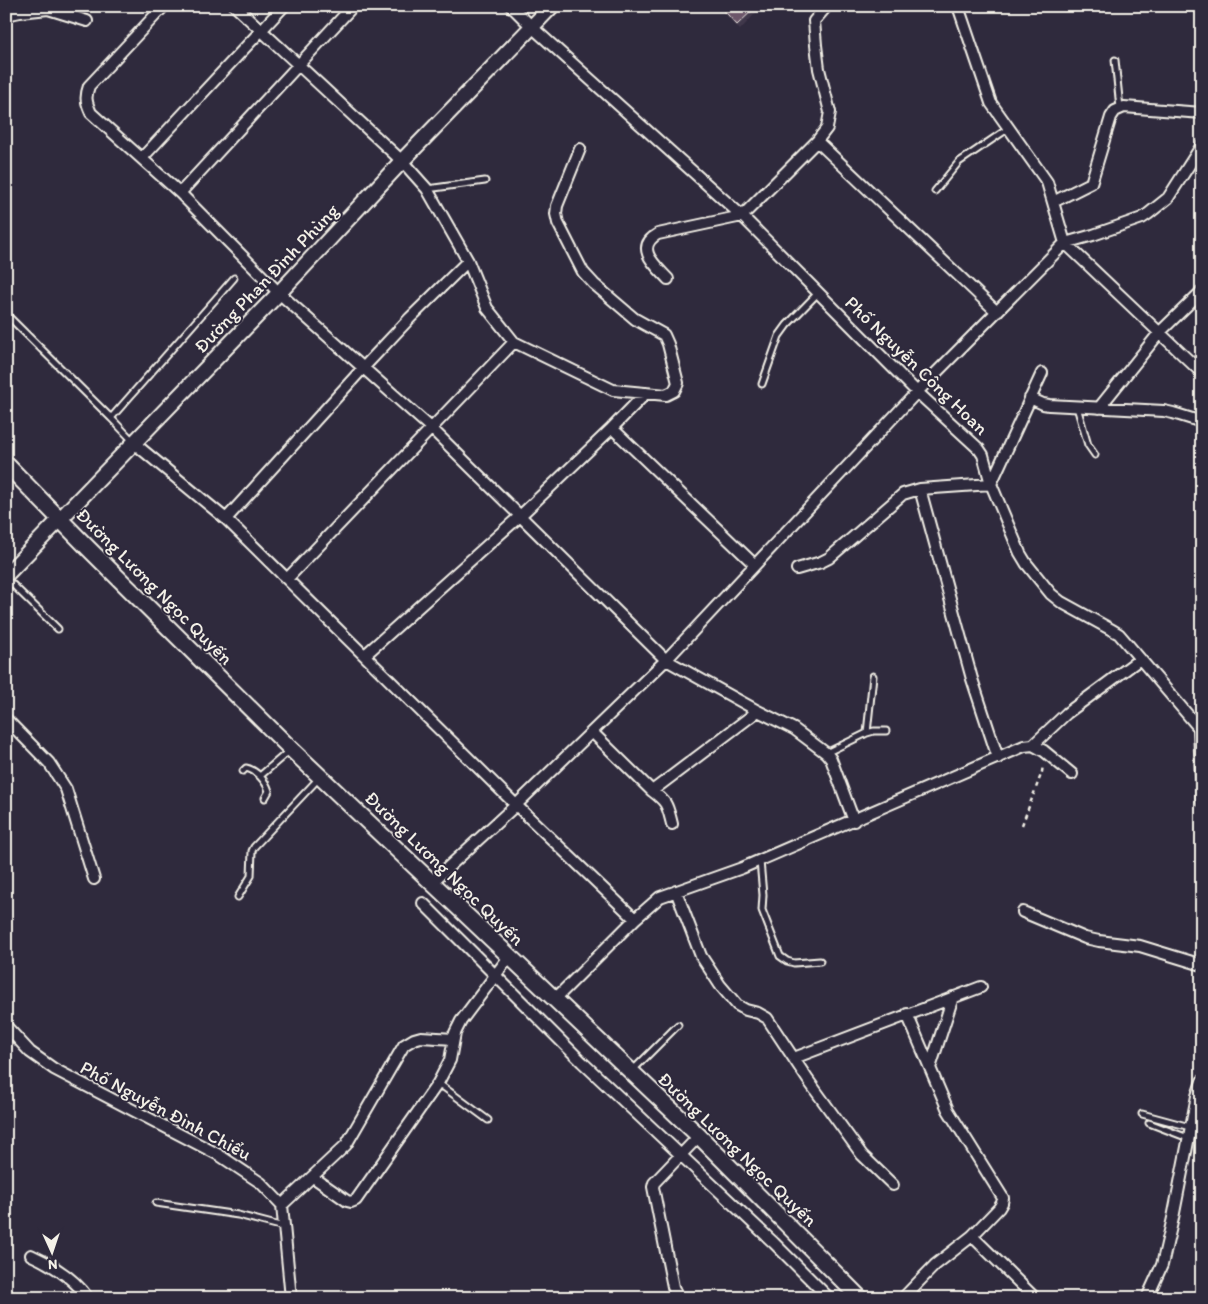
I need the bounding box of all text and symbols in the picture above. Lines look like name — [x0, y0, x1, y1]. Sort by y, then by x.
street label: Đường Phan Đình Phùng — [189, 199, 344, 358]
street label: Phố Nguyễn Công Hoan — [840, 291, 993, 440]
street label: Đường Lương Ngọc Quyến — [71, 503, 238, 670]
street label: Đường Lương Ngọc Quyến — [360, 786, 529, 951]
street label: Phố Nguyễn Đình Chiểu — [76, 1056, 256, 1165]
street label: Đường Lương Ngọc Quyến — [653, 1067, 822, 1232]
north arrow — [28, 1226, 78, 1276]
text: N — [47, 1256, 58, 1273]

